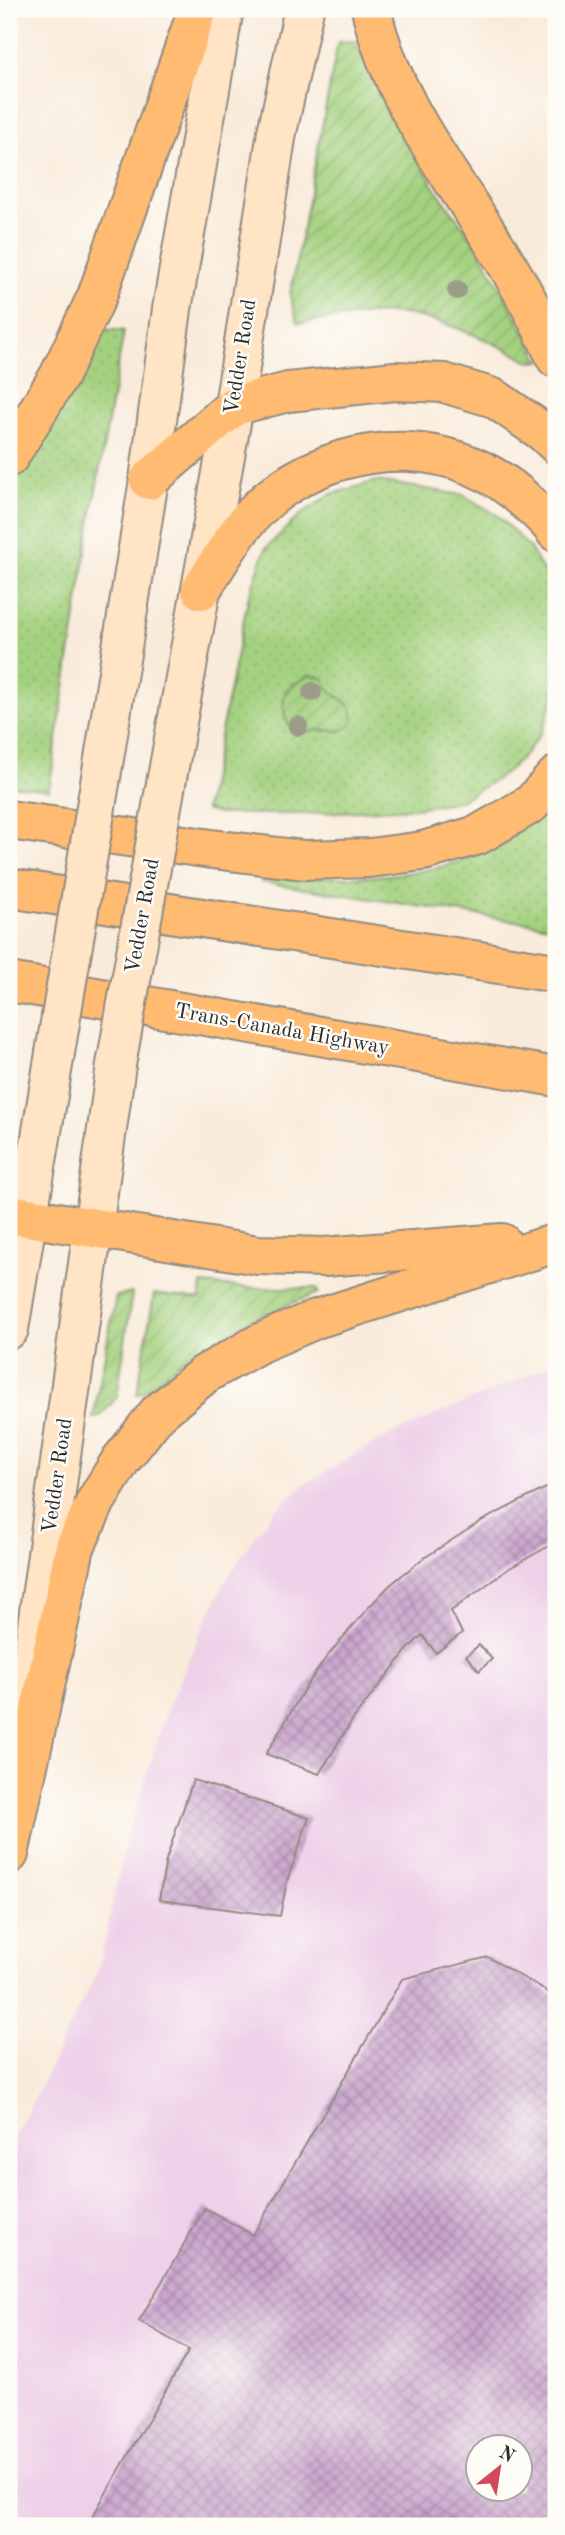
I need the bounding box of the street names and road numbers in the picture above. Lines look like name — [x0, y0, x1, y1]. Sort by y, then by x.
street label: Vedder Road — [221, 298, 261, 416]
street label: Vedder Road — [123, 857, 163, 975]
street label: Trans-Canada Highway — [173, 1001, 391, 1059]
street label: Vedder Road — [39, 1417, 77, 1535]

